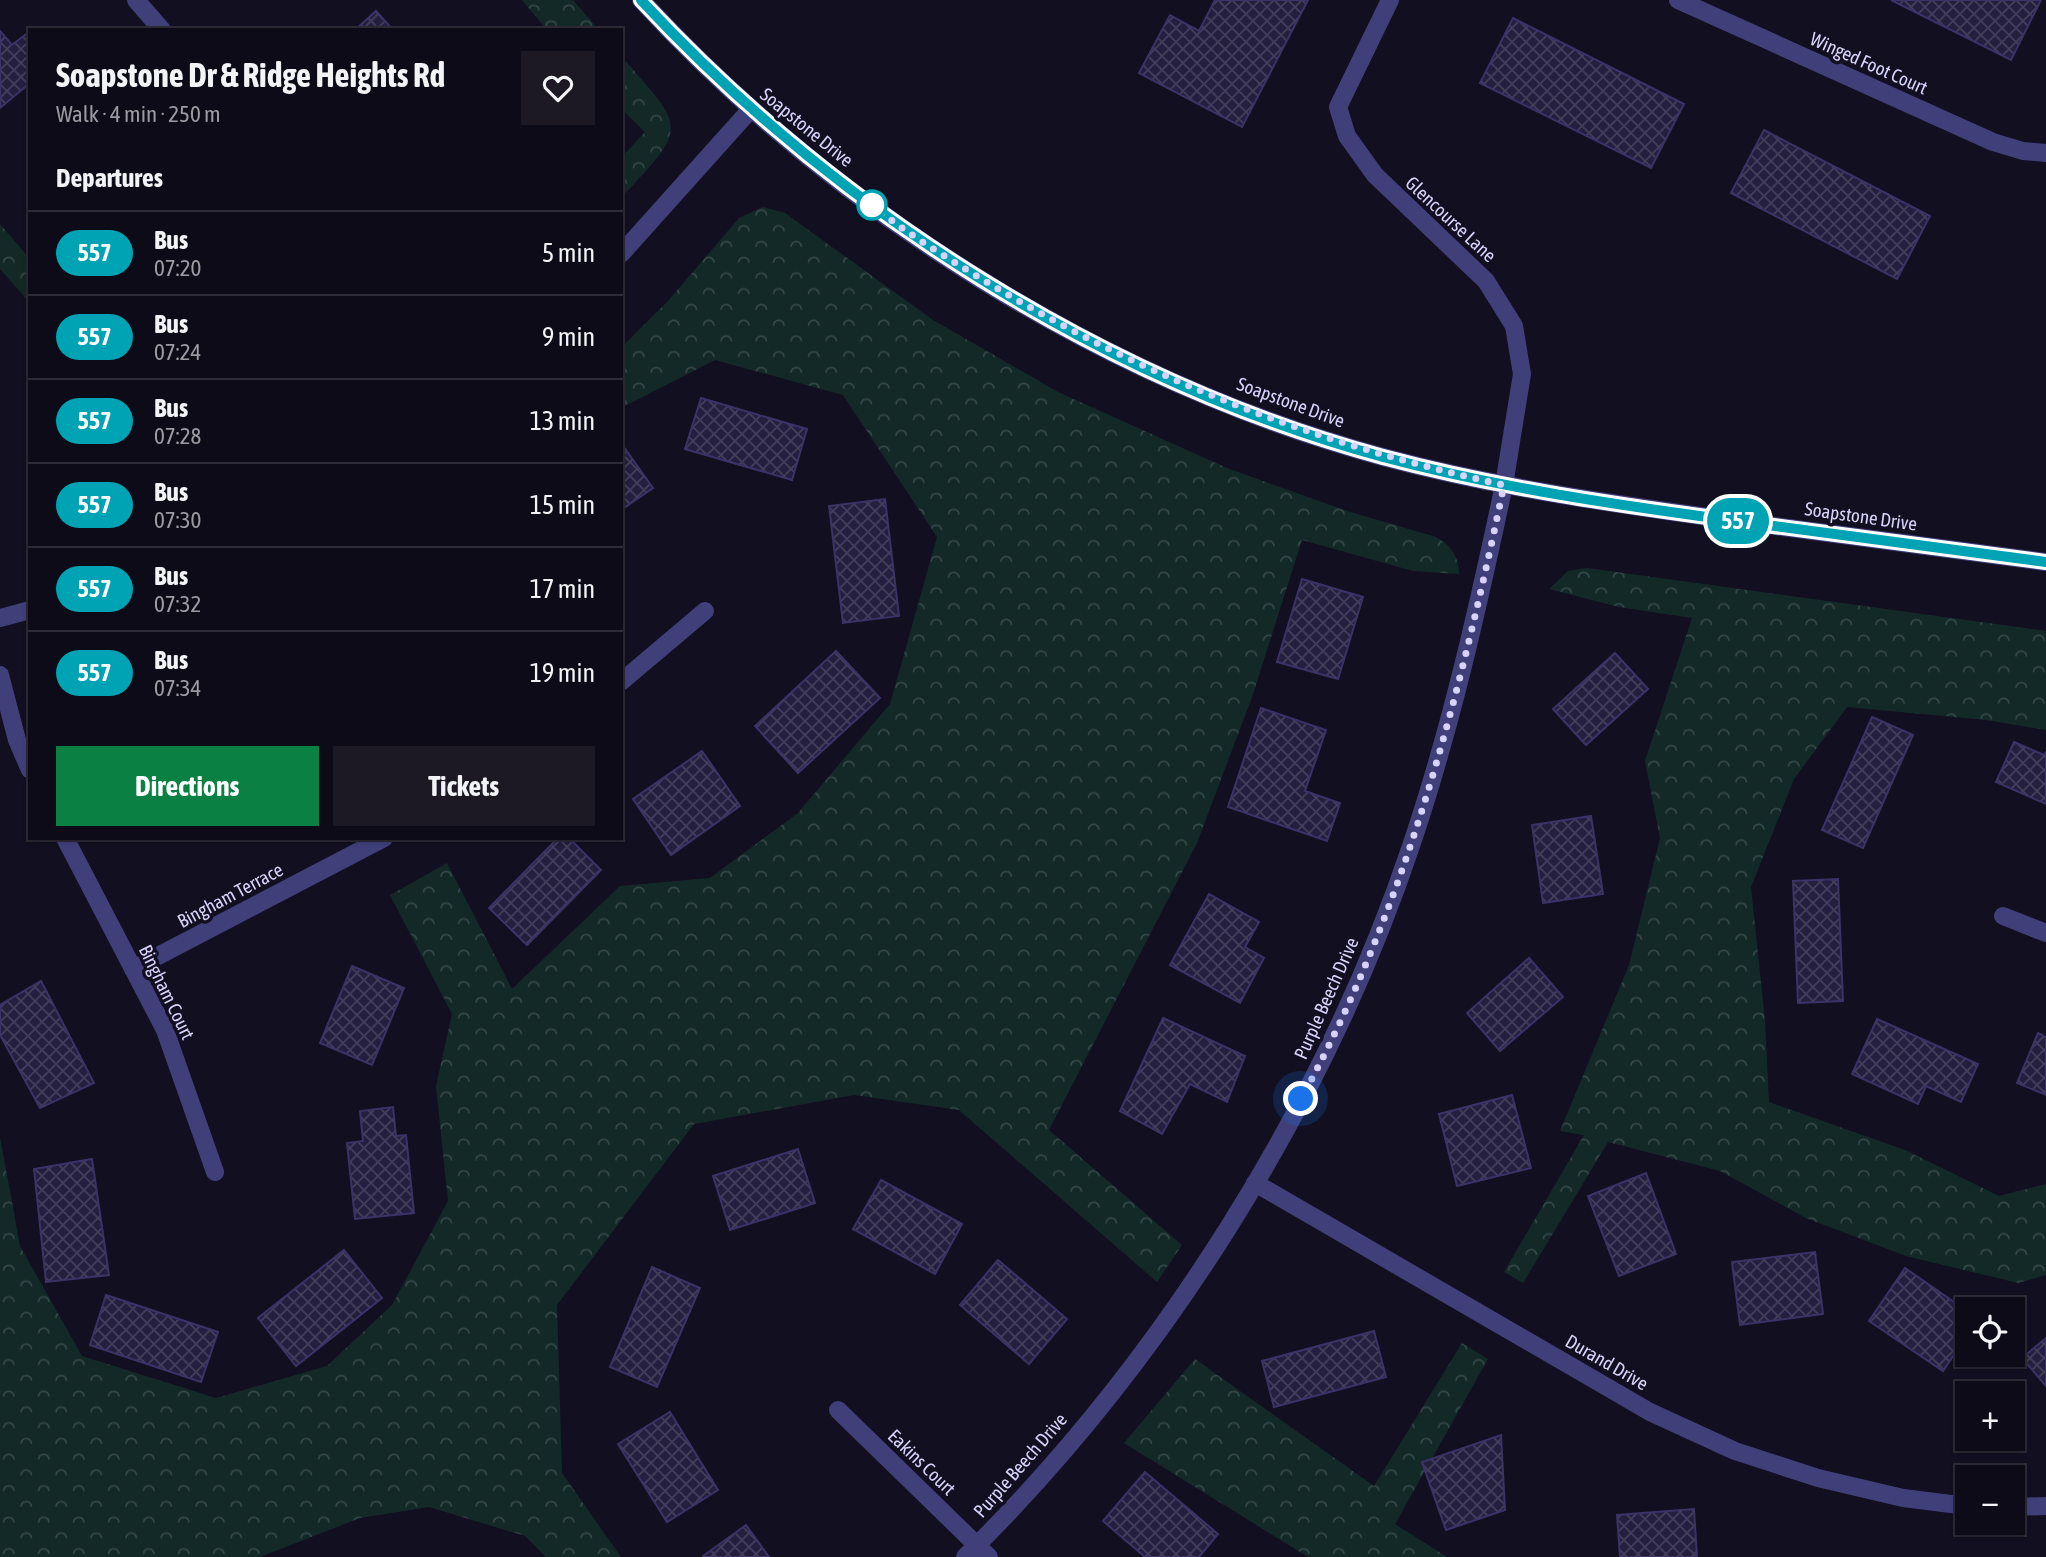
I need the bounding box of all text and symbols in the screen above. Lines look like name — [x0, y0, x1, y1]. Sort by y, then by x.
street label: Winged Foot Court — [1807, 27, 1931, 99]
button: heart — [521, 51, 595, 125]
text: Soapstone Dr & Ridge Heights Rd — [56, 56, 445, 94]
street label: Soapstone Drive — [756, 83, 858, 171]
text: Walk · 4 min · 250 m — [56, 101, 220, 127]
text: Departures — [56, 163, 163, 193]
street label: Glencourse Lane — [1401, 172, 1501, 266]
unlabelled marker — [857, 190, 887, 220]
text: Bus — [154, 225, 188, 255]
text: 5 min — [542, 238, 595, 268]
text: 557 — [78, 239, 111, 266]
text: 07:20 — [154, 255, 201, 281]
text: Bus — [154, 309, 188, 339]
text: 9 min — [542, 322, 595, 352]
text: 557 — [78, 323, 111, 350]
text: 07:24 — [154, 339, 201, 365]
street label: Soapstone Drive — [1234, 372, 1348, 432]
text: Bus — [154, 393, 188, 423]
text: 13 min — [530, 406, 595, 436]
text: 557 — [78, 407, 111, 434]
text: 07:28 — [154, 423, 201, 449]
text: Bus — [154, 477, 188, 507]
text: 15 min — [530, 490, 595, 520]
text: 557 — [78, 491, 111, 518]
street label: Soapstone Drive — [1804, 497, 1918, 535]
line badge: 557 — [1698, 498, 1778, 544]
text: 07:30 — [154, 507, 201, 533]
text: 557 — [1721, 507, 1755, 534]
text: Bus — [154, 561, 188, 591]
text: 17 min — [530, 574, 595, 604]
text: 557 — [78, 575, 111, 602]
text: 07:32 — [154, 591, 201, 617]
text: Bus — [154, 645, 188, 675]
text: 19 min — [530, 658, 595, 688]
text: 557 — [78, 659, 111, 686]
text: 07:34 — [154, 675, 201, 701]
button: Directions — [56, 746, 319, 826]
button: Tickets — [333, 746, 595, 826]
street label: Bingham Terrace — [174, 858, 286, 932]
street label: Purple Beech Drive — [1289, 934, 1363, 1062]
street label: Bingham Court — [135, 941, 199, 1043]
your location — [1283, 1081, 1318, 1116]
map controls — [1955, 1297, 2025, 1535]
button: locate — [1955, 1297, 2025, 1367]
street label: Durand Drive — [1562, 1330, 1652, 1394]
button: + — [1955, 1381, 2025, 1451]
street label: Purple Beech Drive — [969, 1408, 1071, 1522]
street label: Eakins Court — [884, 1425, 960, 1499]
button: − — [1955, 1465, 2025, 1535]

